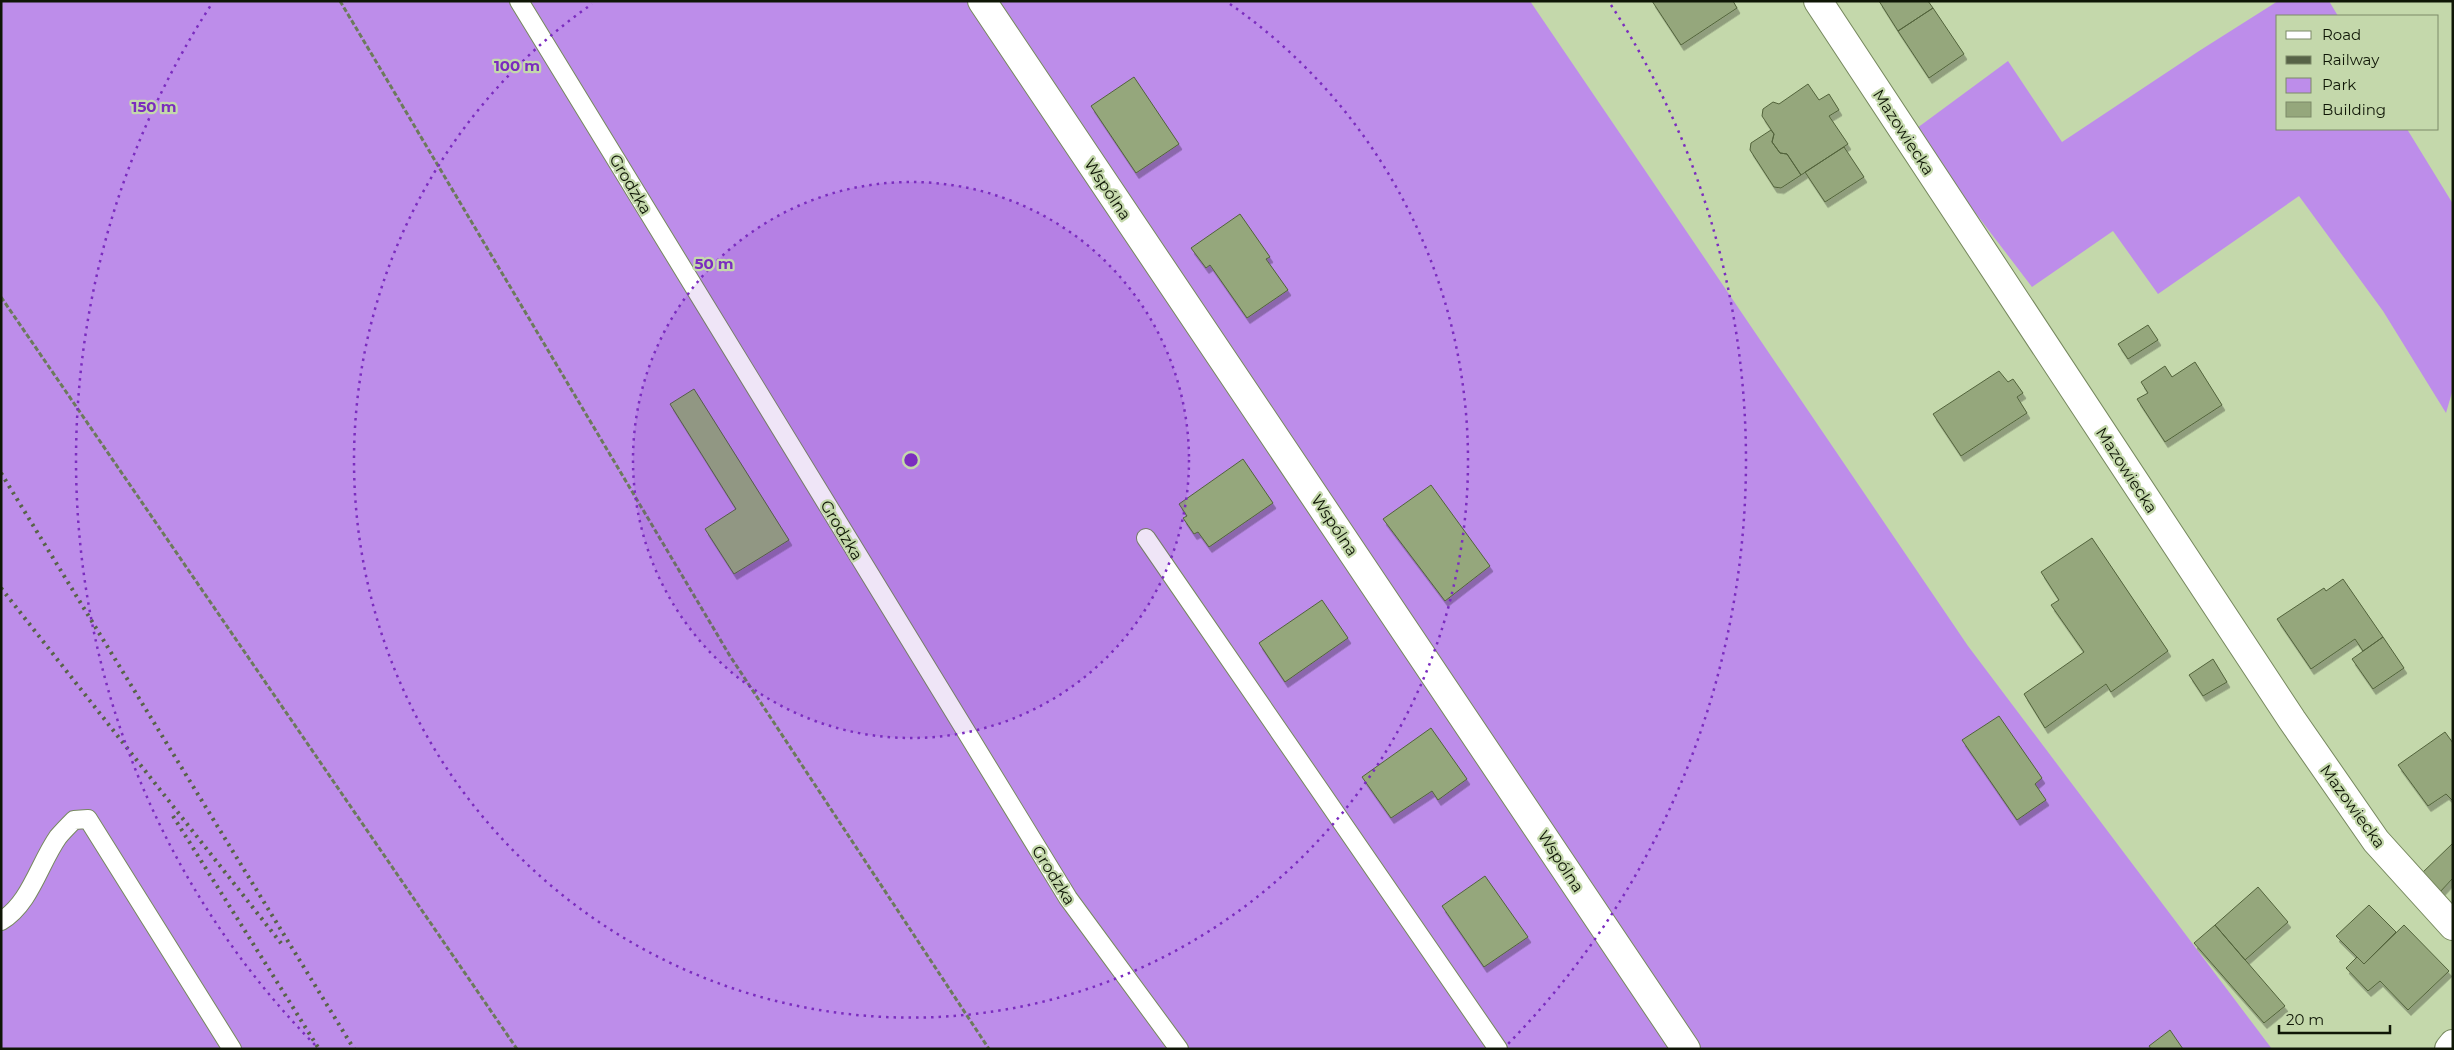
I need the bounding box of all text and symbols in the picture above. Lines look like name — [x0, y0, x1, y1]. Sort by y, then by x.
legend — [2276, 15, 2439, 130]
text: Road — [2322, 25, 2361, 44]
text: Railway — [2322, 50, 2380, 69]
text: 100 m — [494, 56, 540, 75]
text: Park — [2322, 75, 2356, 94]
street label: Mazowiecka — [1869, 86, 1938, 179]
text: 150 m — [132, 97, 176, 116]
text: Building — [2322, 100, 2386, 119]
street label: Grodzka — [605, 151, 656, 218]
street label: Wspólna — [1080, 155, 1135, 224]
text: 50 m — [694, 254, 734, 273]
street label: Mazowiecka — [2092, 424, 2161, 517]
centre of rings — [902, 451, 920, 469]
street label: Wspólna — [1307, 491, 1362, 560]
street label: Grodzka — [816, 497, 867, 564]
street label: Mazowiecka — [2316, 761, 2389, 852]
street label: Wspólna — [1534, 827, 1588, 896]
street label: Grodzka — [1028, 842, 1079, 908]
scale bar — [2279, 1002, 2390, 1034]
text: 20 m — [2286, 1010, 2324, 1029]

